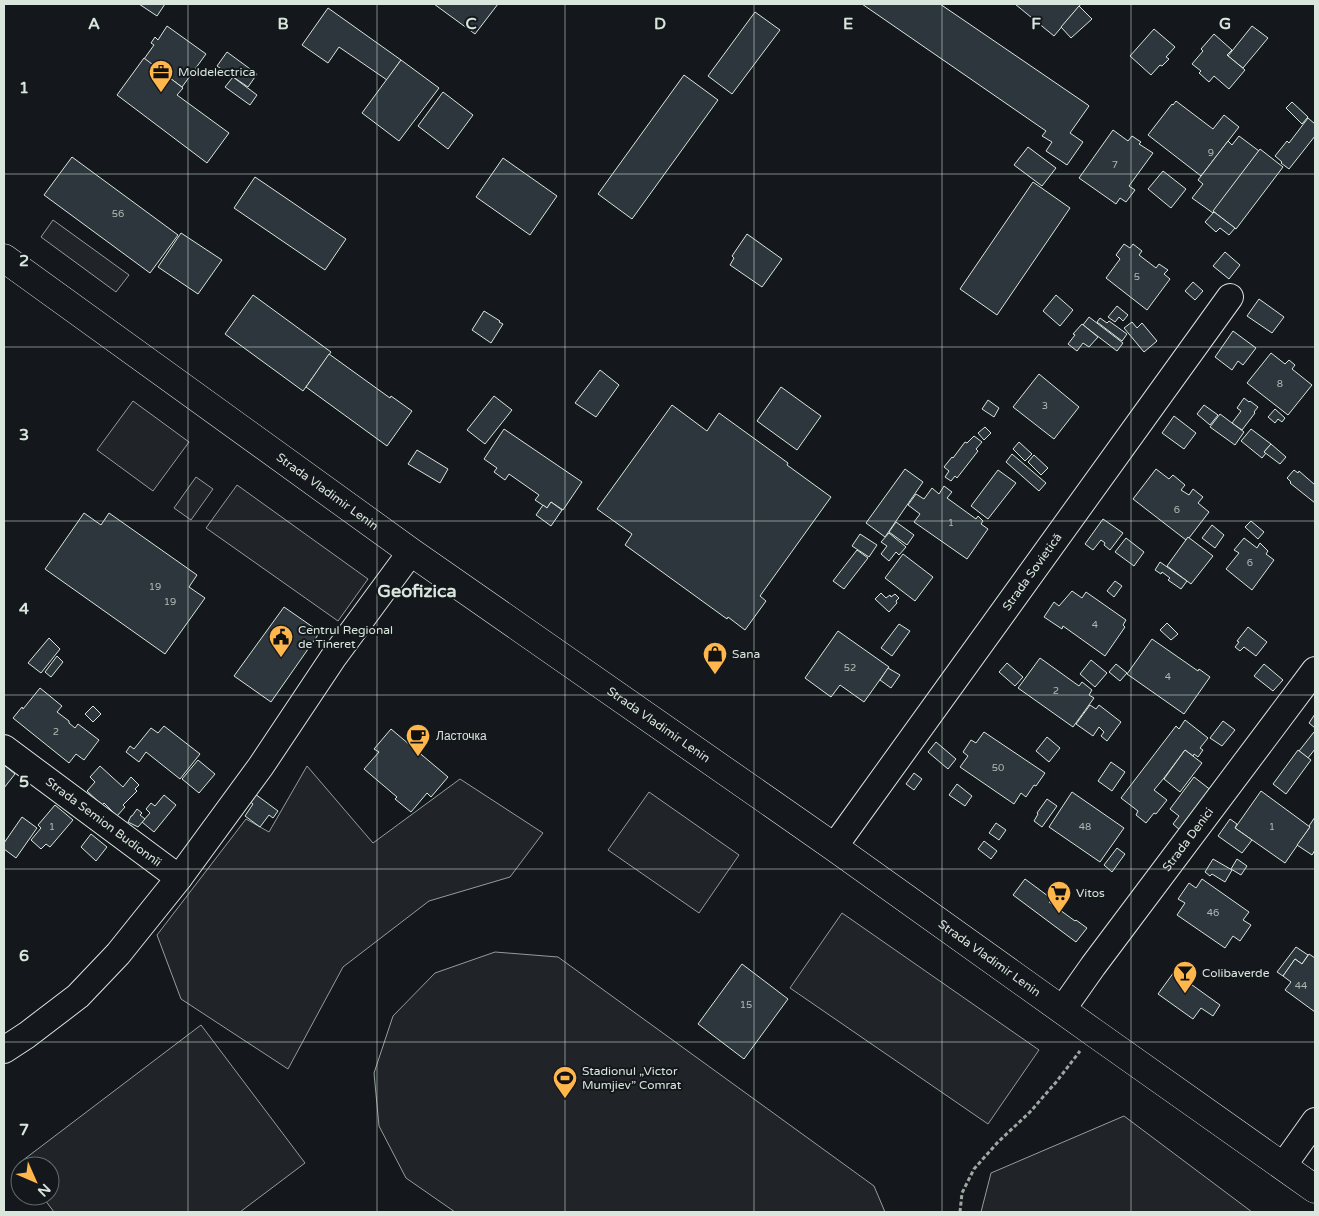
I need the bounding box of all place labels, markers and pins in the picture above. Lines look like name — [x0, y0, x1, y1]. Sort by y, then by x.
office icon: Moldelectrica — [148, 59, 174, 93]
place label: Moldelectrica — [178, 65, 256, 79]
place label: Centrul Regional de Tineret — [298, 623, 393, 651]
public building icon: Centrul Regional de Tineret — [268, 624, 294, 658]
shop icon: Sana — [702, 641, 728, 675]
place label: Sana — [732, 647, 760, 661]
cafe icon: Ласточка — [405, 723, 431, 757]
place label: Ласточка — [436, 729, 487, 743]
supermarket icon: Vitos — [1046, 880, 1072, 914]
place label: Vitos — [1076, 886, 1105, 900]
bar icon: Colibaverde — [1172, 960, 1198, 994]
place label: Colibaverde — [1202, 966, 1270, 980]
place label: Stadionul „Victor Mumjiev” Comrat — [582, 1064, 682, 1092]
sports icon: Stadionul „Victor Mumjiev” Comrat — [552, 1065, 578, 1099]

